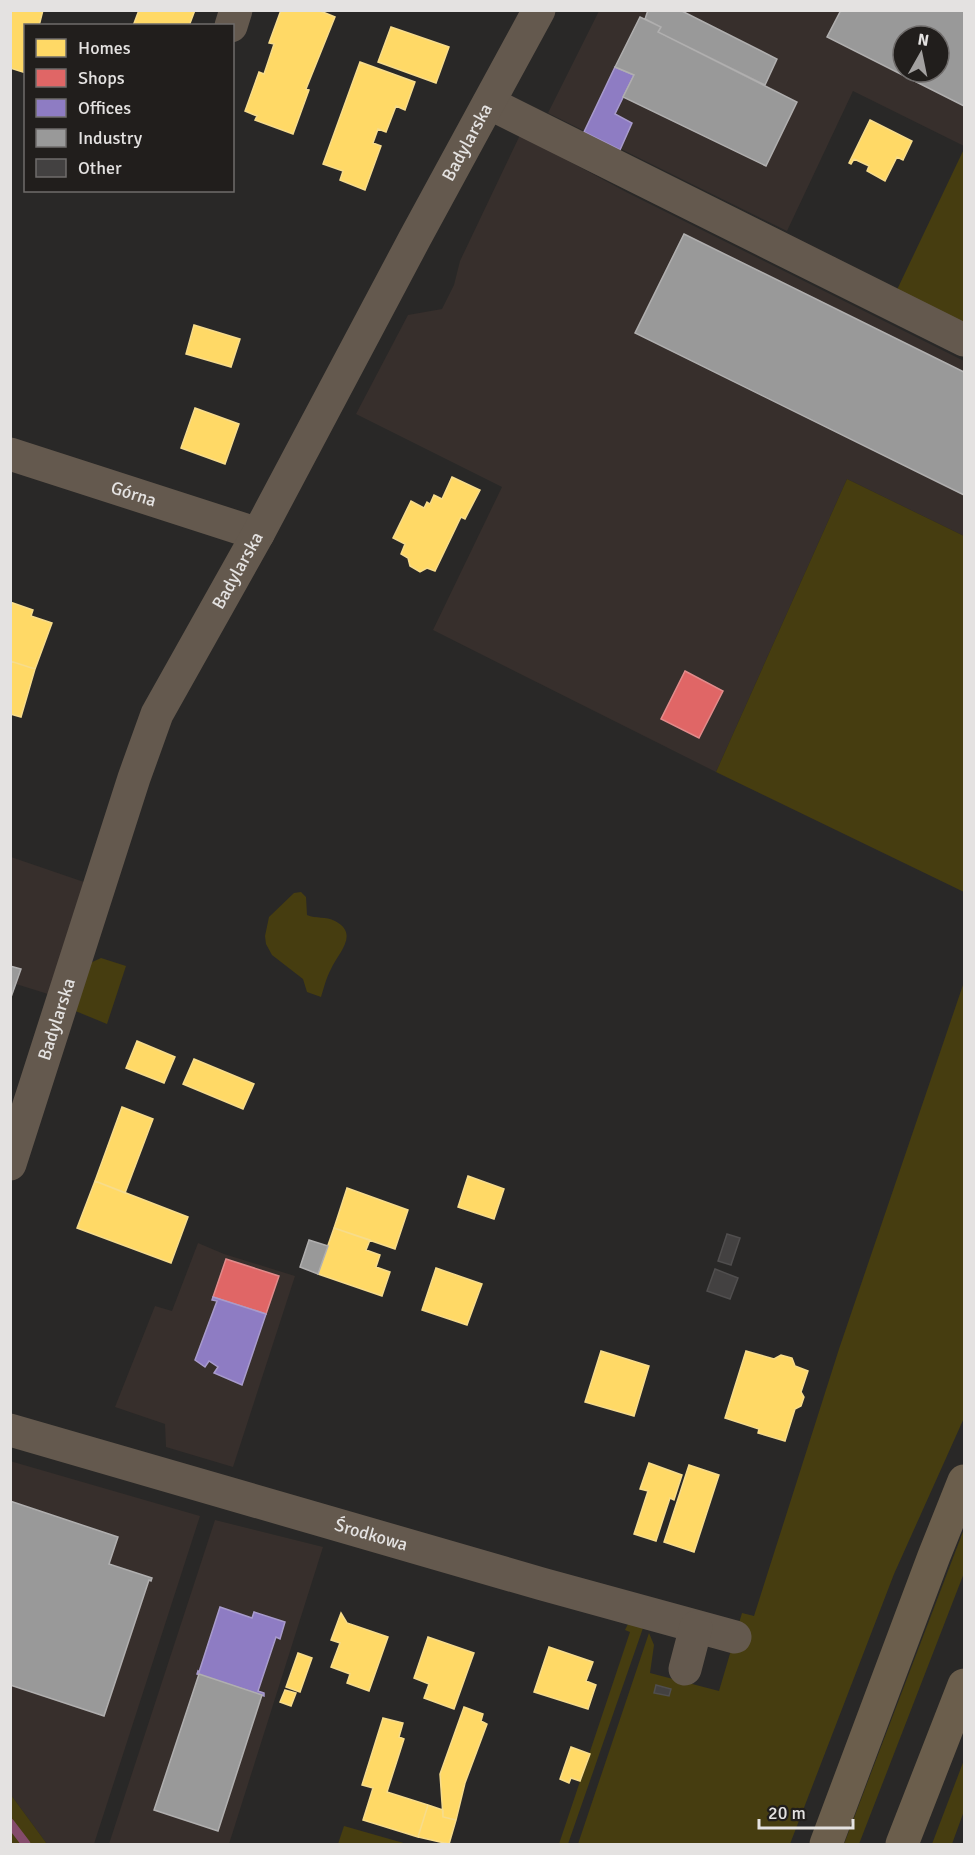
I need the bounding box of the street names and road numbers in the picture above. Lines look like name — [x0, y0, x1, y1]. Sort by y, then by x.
street label: Badylarska — [437, 100, 497, 185]
street label: Górna — [108, 476, 159, 512]
street label: Badylarska — [207, 528, 268, 613]
street label: Badylarska — [33, 975, 80, 1063]
street label: Środkowa — [332, 1514, 410, 1556]

